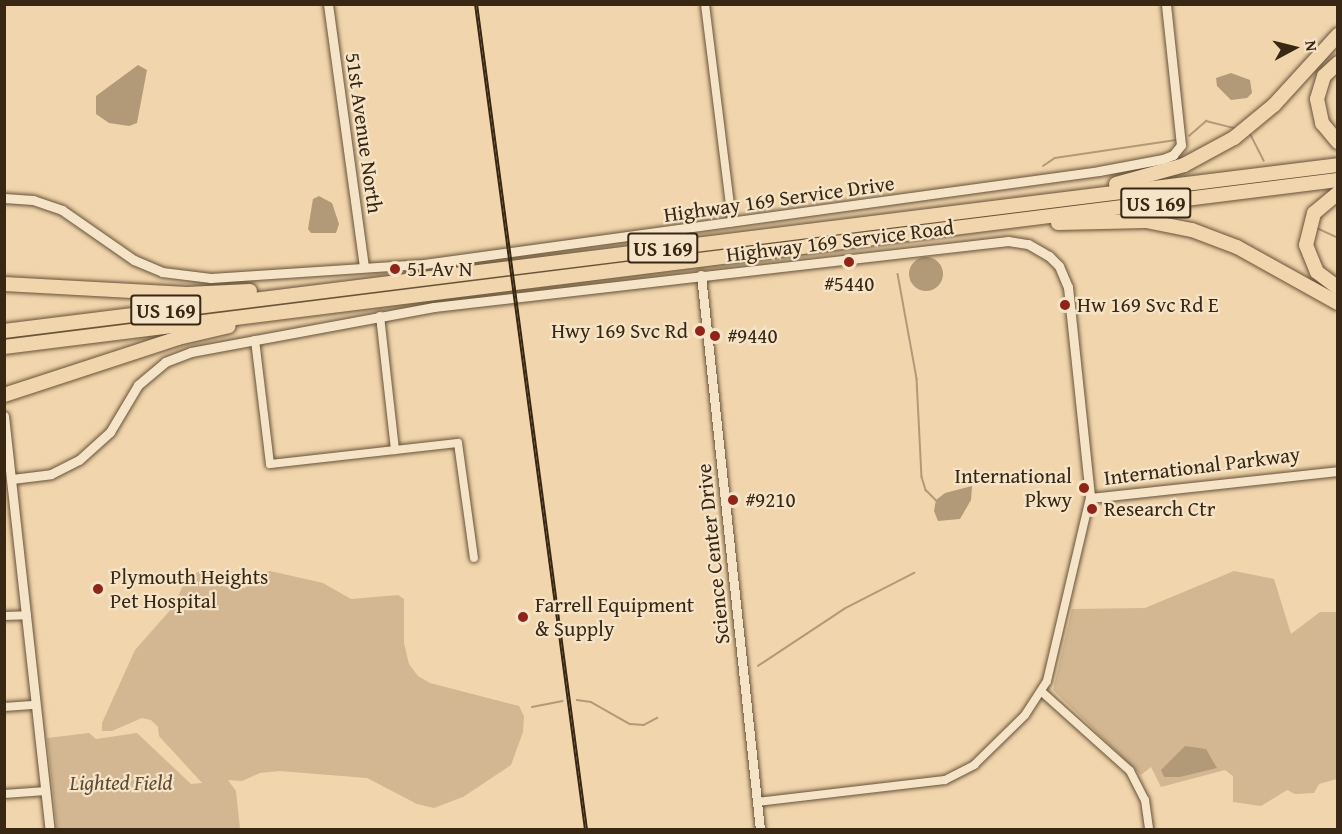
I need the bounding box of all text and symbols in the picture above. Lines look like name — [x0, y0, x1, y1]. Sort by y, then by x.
north arrow — [1264, 18, 1324, 78]
text: N — [1299, 39, 1324, 53]
street label: 51st Avenue North — [340, 51, 388, 215]
street label: Highway 169 Service Drive — [662, 170, 896, 228]
road number: US 169 — [1120, 186, 1192, 220]
street label: Highway 169 Service Road — [725, 215, 955, 267]
road number: US 169 — [627, 231, 699, 265]
marker: #5440 — [842, 255, 856, 269]
place label: 51 Av N — [407, 256, 472, 282]
marker: 51 Av N — [388, 262, 402, 276]
place label: #5440 — [824, 271, 874, 297]
place label: Hw 169 Svc Rd E — [1077, 292, 1219, 318]
road number: US 169 — [130, 293, 202, 327]
marker: Hw 169 Svc Rd E — [1058, 298, 1072, 312]
place label: Hwy 169 Svc Rd — [551, 318, 688, 344]
place label: #9440 — [727, 323, 778, 349]
marker: Hwy 169 Svc Rd — [693, 324, 707, 338]
marker: #9440 — [708, 329, 722, 343]
street label: International Parkway — [1102, 441, 1302, 491]
street label: Science Center Drive — [691, 462, 735, 646]
place label: International Pkwy — [954, 463, 1072, 513]
marker: International Pkwy — [1077, 481, 1091, 495]
place label: #9210 — [745, 487, 796, 513]
marker: #9210 — [726, 493, 740, 507]
place label: Research Ctr — [1104, 496, 1215, 522]
marker: Research Ctr — [1085, 502, 1099, 516]
place label: Plymouth Heights Pet Hospital — [110, 564, 268, 614]
marker: Plymouth Heights Pet Hospital — [91, 582, 105, 596]
place label: Farrell Equipment & Supply — [535, 592, 694, 642]
marker: Farrell Equipment & Supply — [516, 610, 530, 624]
park label: Lighted Field — [69, 770, 173, 796]

